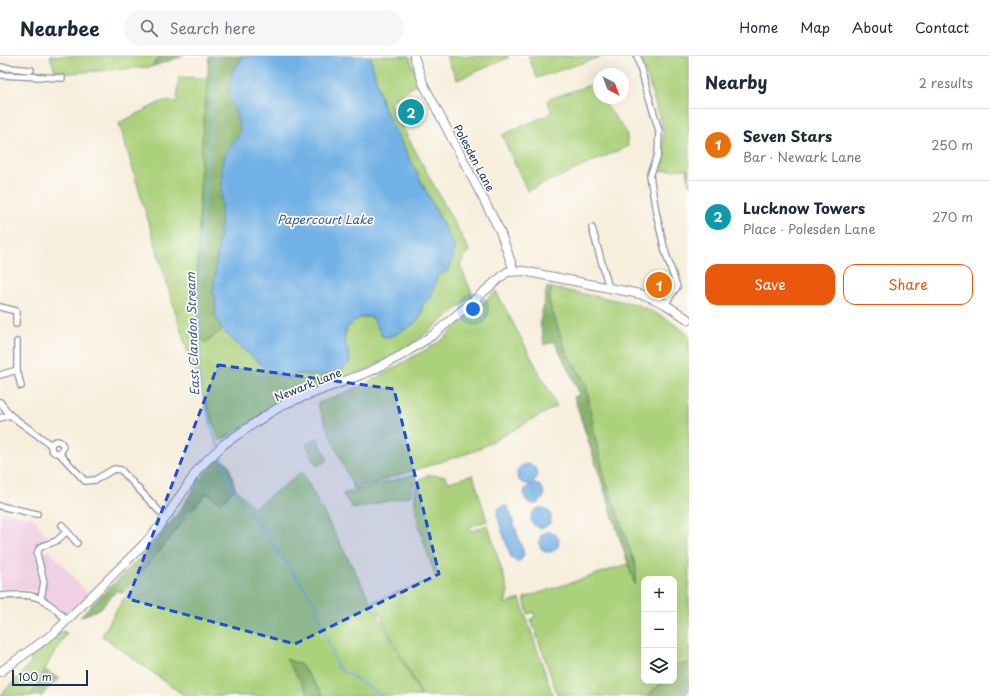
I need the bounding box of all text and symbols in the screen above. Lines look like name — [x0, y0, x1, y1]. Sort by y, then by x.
search box — [124, 10, 404, 46]
text: Nearbee — [20, 14, 100, 42]
text: Search here — [170, 16, 255, 39]
icon: search — [138, 17, 160, 39]
text: Home — [739, 17, 778, 38]
text: Map — [800, 17, 830, 38]
text: About — [852, 17, 893, 38]
text: Contact — [915, 17, 969, 38]
north arrow — [593, 68, 629, 104]
text: Nearby — [705, 69, 767, 95]
text: 2 results — [919, 73, 973, 92]
pin: 2 — [398, 97, 424, 127]
street label: Polesden Lane — [450, 121, 499, 194]
text: Seven Stars — [743, 124, 832, 147]
text: 1 — [715, 135, 721, 154]
text: 250 m — [931, 135, 973, 154]
text: Bar · Newark Lane — [743, 147, 862, 166]
text: Lucknow Towers — [743, 196, 865, 219]
text: 2 — [713, 207, 723, 226]
text: 270 m — [932, 207, 973, 226]
water label: Papercourt Lake — [277, 210, 373, 228]
text: Place · Polesden Lane — [743, 219, 876, 238]
button: Save — [705, 264, 835, 305]
button: Share — [843, 264, 973, 305]
pin: 1 — [646, 270, 672, 300]
water label: East Clandon Stream — [181, 271, 203, 396]
your location — [463, 299, 483, 319]
street label: Newark Lane — [272, 363, 344, 406]
map controls — [641, 576, 677, 684]
button: + — [641, 576, 677, 612]
button: − — [641, 612, 677, 648]
button: layers — [641, 648, 677, 684]
scale bar — [12, 668, 88, 687]
text: 100 m — [18, 668, 52, 685]

